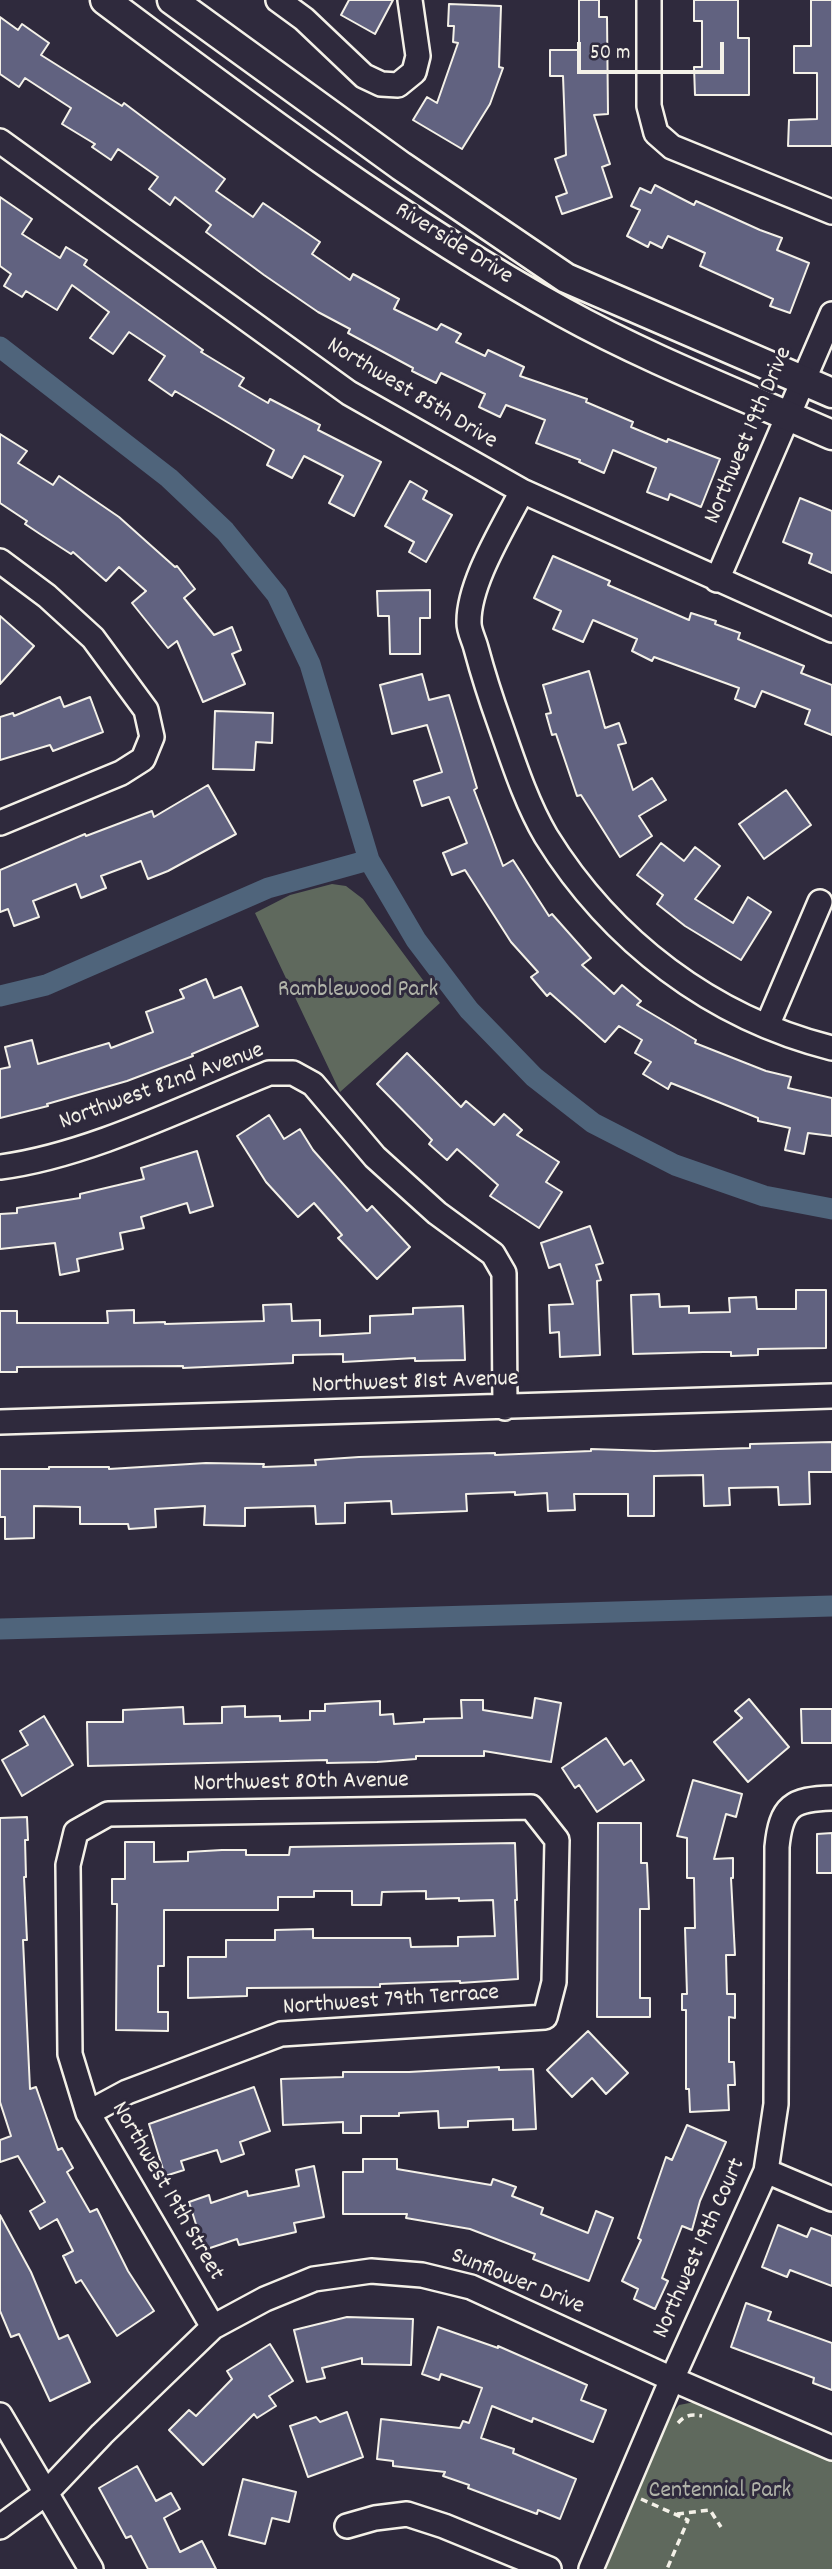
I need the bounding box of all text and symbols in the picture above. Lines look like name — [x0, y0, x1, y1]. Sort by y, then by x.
scale bar — [580, 28, 727, 72]
text: 50 m — [590, 39, 630, 69]
street label: Riverside Drive — [389, 197, 517, 293]
street label: Northwest 85th Drive — [320, 333, 502, 457]
street label: Northwest 19th Drive — [700, 343, 800, 529]
park label: Ramblewood Park — [278, 978, 438, 1006]
street label: Northwest 82nd Avenue — [56, 1038, 268, 1138]
street label: Northwest 81st Avenue — [311, 1366, 519, 1402]
street label: Northwest 80th Avenue — [193, 1768, 409, 1800]
street label: Northwest 79th Terrace — [282, 1980, 500, 2024]
street label: Northwest 19th Street — [103, 2097, 229, 2287]
street label: Northwest 19th Court — [648, 2155, 754, 2343]
street label: Sunflower Drive — [446, 2243, 588, 2323]
park label: Centennial Park — [649, 2479, 791, 2507]

